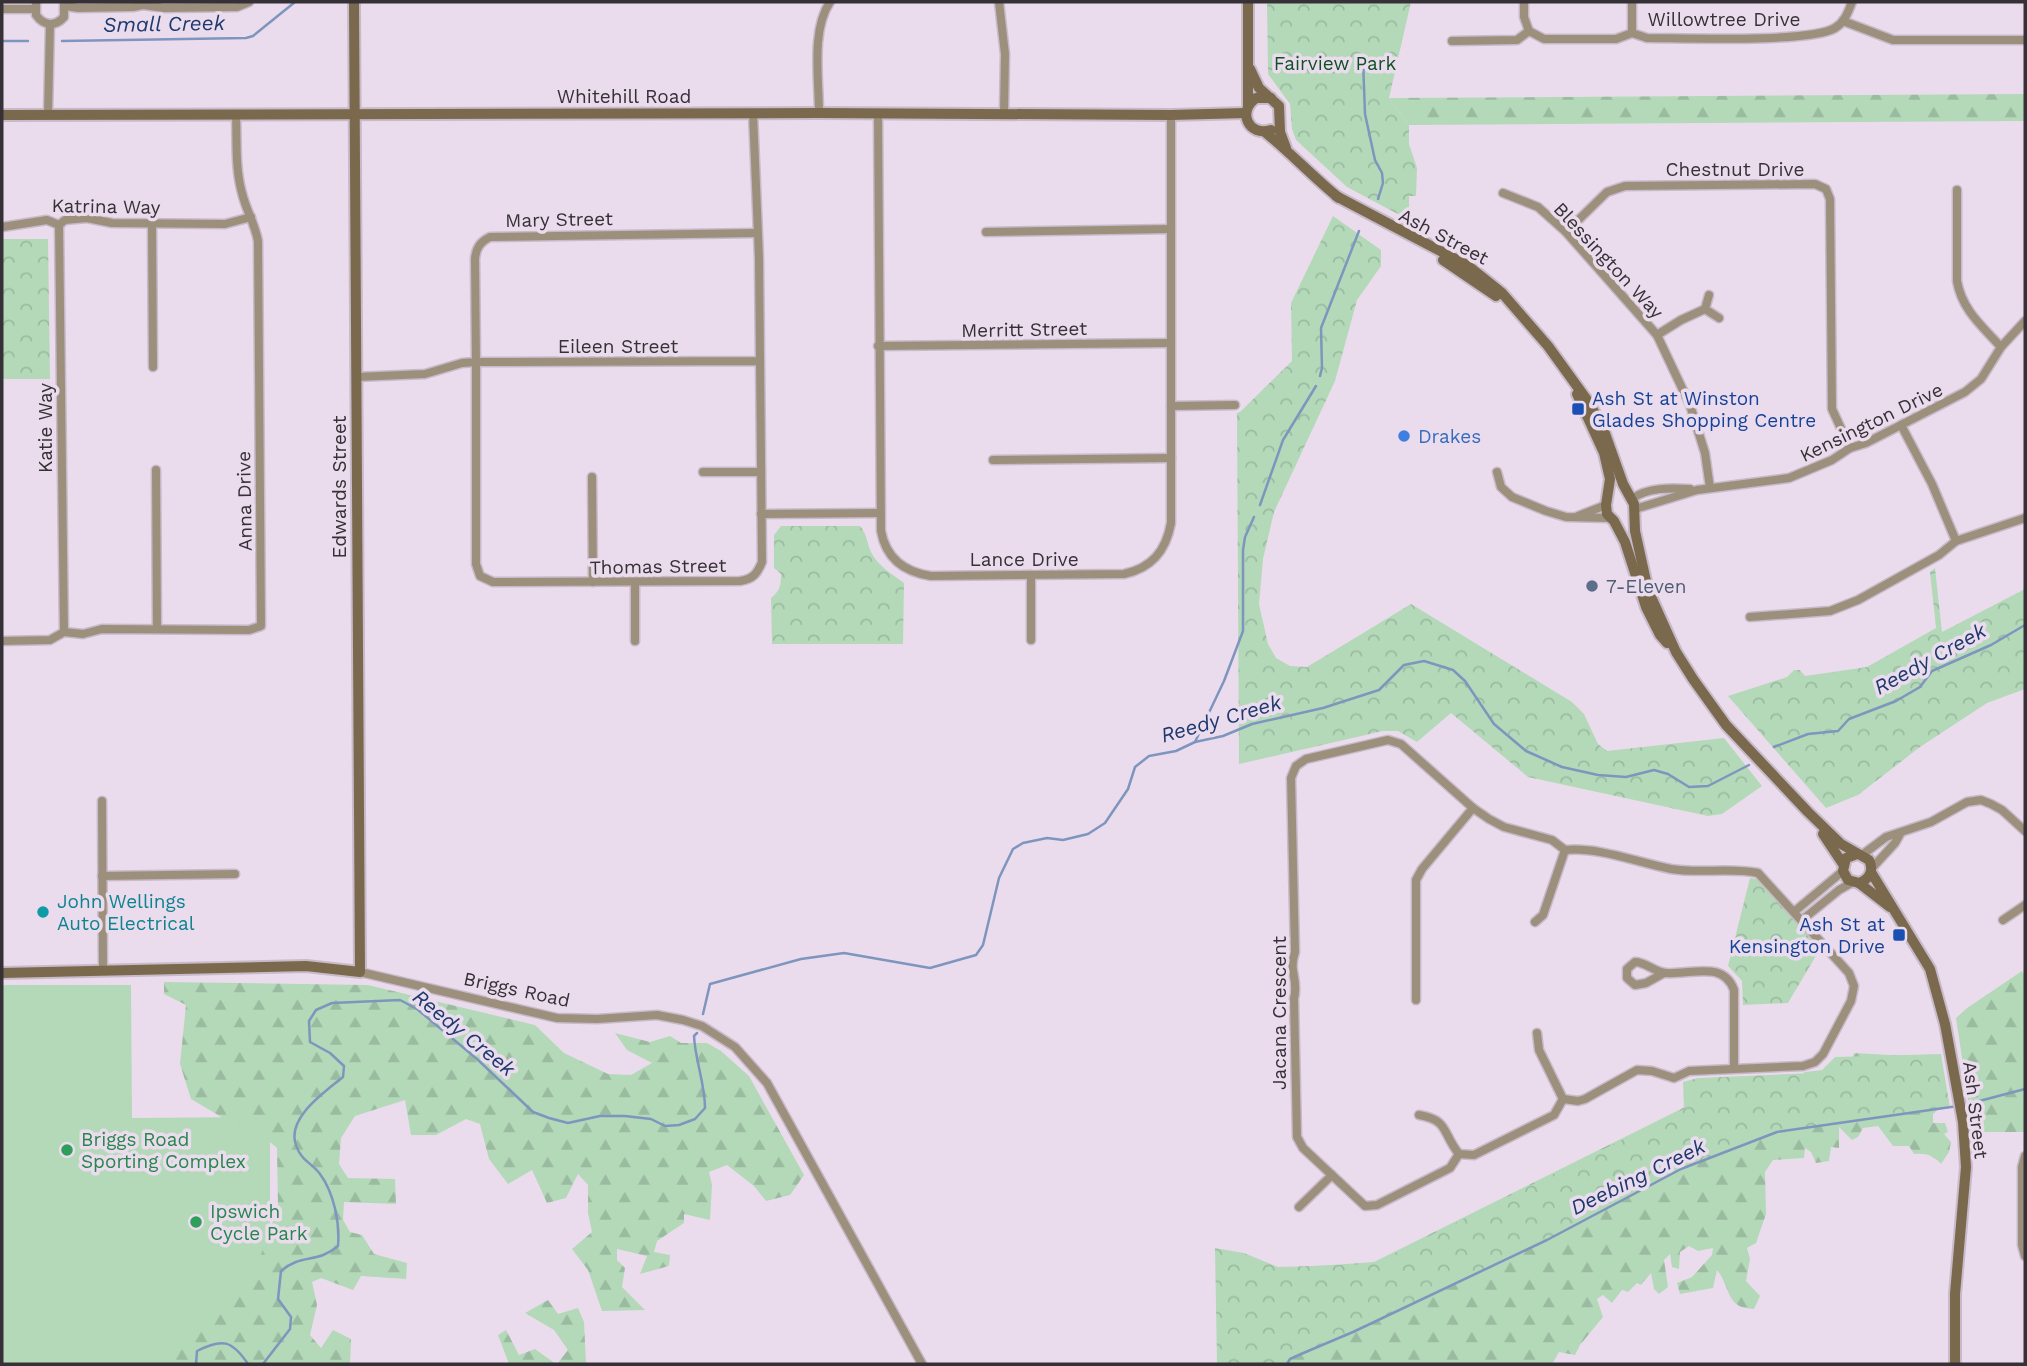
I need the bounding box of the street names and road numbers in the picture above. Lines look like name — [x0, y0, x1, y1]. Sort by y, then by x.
street label: Willowtree Drive — [1648, 8, 1801, 31]
street label: Whitehill Road — [557, 85, 691, 108]
street label: Chestnut Drive — [1666, 158, 1804, 181]
street label: Katrina Way — [51, 194, 161, 219]
street label: Blessington Way — [1549, 197, 1669, 323]
street label: Ash Street — [1395, 203, 1492, 270]
street label: Mary Street — [505, 207, 613, 232]
street label: Merritt Street — [961, 317, 1087, 342]
street label: Eileen Street — [558, 335, 678, 358]
street label: Kensington Drive — [1796, 378, 1946, 467]
street label: Katie Way — [34, 383, 57, 473]
street label: Edwards Street — [328, 415, 351, 559]
street label: Anna Drive — [232, 451, 257, 551]
street label: Lance Drive — [969, 548, 1079, 571]
street label: Thomas Street — [589, 554, 727, 579]
street label: Jacana Crescent — [1268, 936, 1291, 1090]
street label: Briggs Road — [462, 967, 572, 1012]
street label: Ash Street — [1958, 1060, 1993, 1160]

